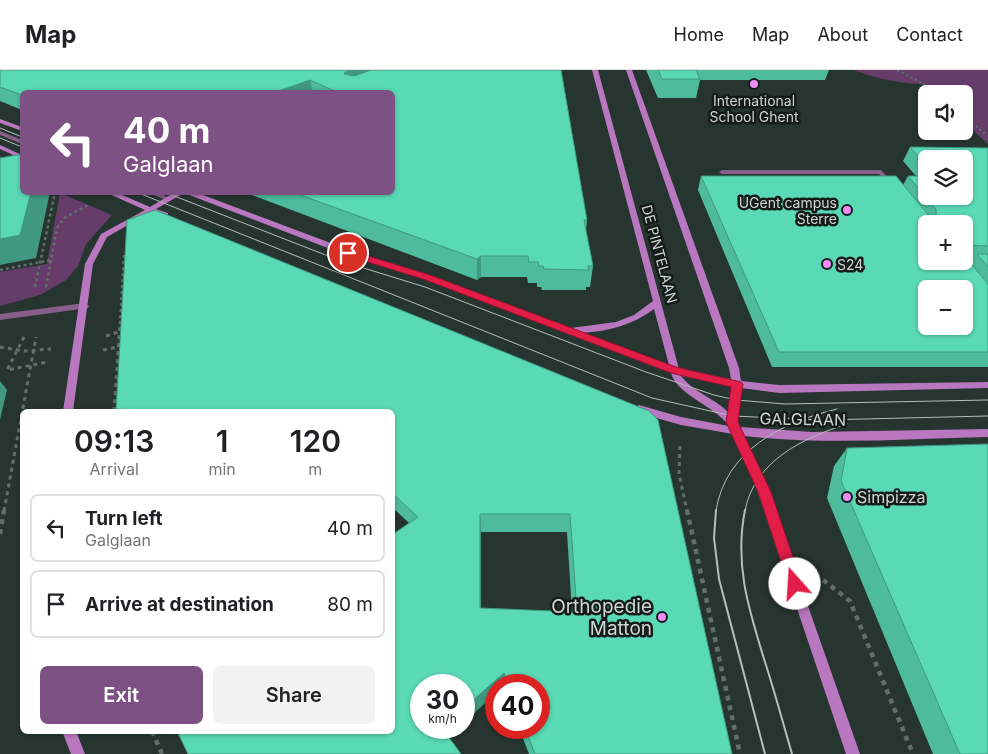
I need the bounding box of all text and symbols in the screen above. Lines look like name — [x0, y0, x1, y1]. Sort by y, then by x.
text: Map — [25, 20, 76, 49]
text: Home — [674, 24, 724, 45]
text: Map — [752, 24, 789, 45]
text: About — [817, 24, 868, 45]
text: Contact — [896, 24, 963, 45]
marker: International School Ghent — [748, 78, 760, 90]
map controls — [918, 85, 973, 335]
button: sound — [918, 85, 973, 140]
place label: International School Ghent — [709, 92, 799, 125]
text: 40 m — [123, 109, 211, 151]
icon: left — [40, 110, 105, 175]
button: layers — [918, 150, 973, 205]
text: Galglaan — [123, 151, 214, 177]
place label: UGent campus Sterre — [739, 194, 837, 227]
street label: DE PINTELAAN — [639, 203, 681, 305]
marker: UGent campus Sterre — [841, 204, 853, 216]
button: + — [918, 215, 973, 270]
pin — [327, 232, 369, 274]
icon: arrive — [334, 239, 362, 267]
place label: S24 — [837, 256, 863, 273]
marker: S24 — [821, 258, 833, 270]
button: − — [918, 280, 973, 335]
street label: GALGLAAN — [760, 408, 846, 430]
text: 09:13 — [74, 423, 154, 459]
text: 1 — [216, 423, 228, 459]
text: 120 — [290, 423, 341, 459]
text: Arrival — [90, 459, 139, 479]
text: min — [208, 459, 236, 479]
text: m — [308, 459, 322, 479]
place label: Simpizza — [857, 487, 925, 507]
marker: Simpizza — [841, 491, 853, 503]
text: Turn left — [85, 507, 163, 530]
icon: left — [42, 514, 70, 542]
text: 40 m — [327, 517, 373, 540]
text: Galglaan — [85, 530, 151, 550]
position arrow — [768, 557, 820, 609]
icon: arrive — [42, 590, 70, 618]
text: Arrive at destination — [85, 593, 274, 616]
text: 80 m — [327, 593, 373, 616]
place label: Orthopedie Matton — [551, 595, 652, 640]
marker: Orthopedie Matton — [656, 611, 668, 623]
button: Exit — [40, 666, 203, 724]
button: Share — [213, 666, 375, 724]
speed limit sign: 40 — [485, 674, 550, 739]
text: 30 — [426, 685, 459, 715]
text: km/h — [428, 711, 457, 726]

